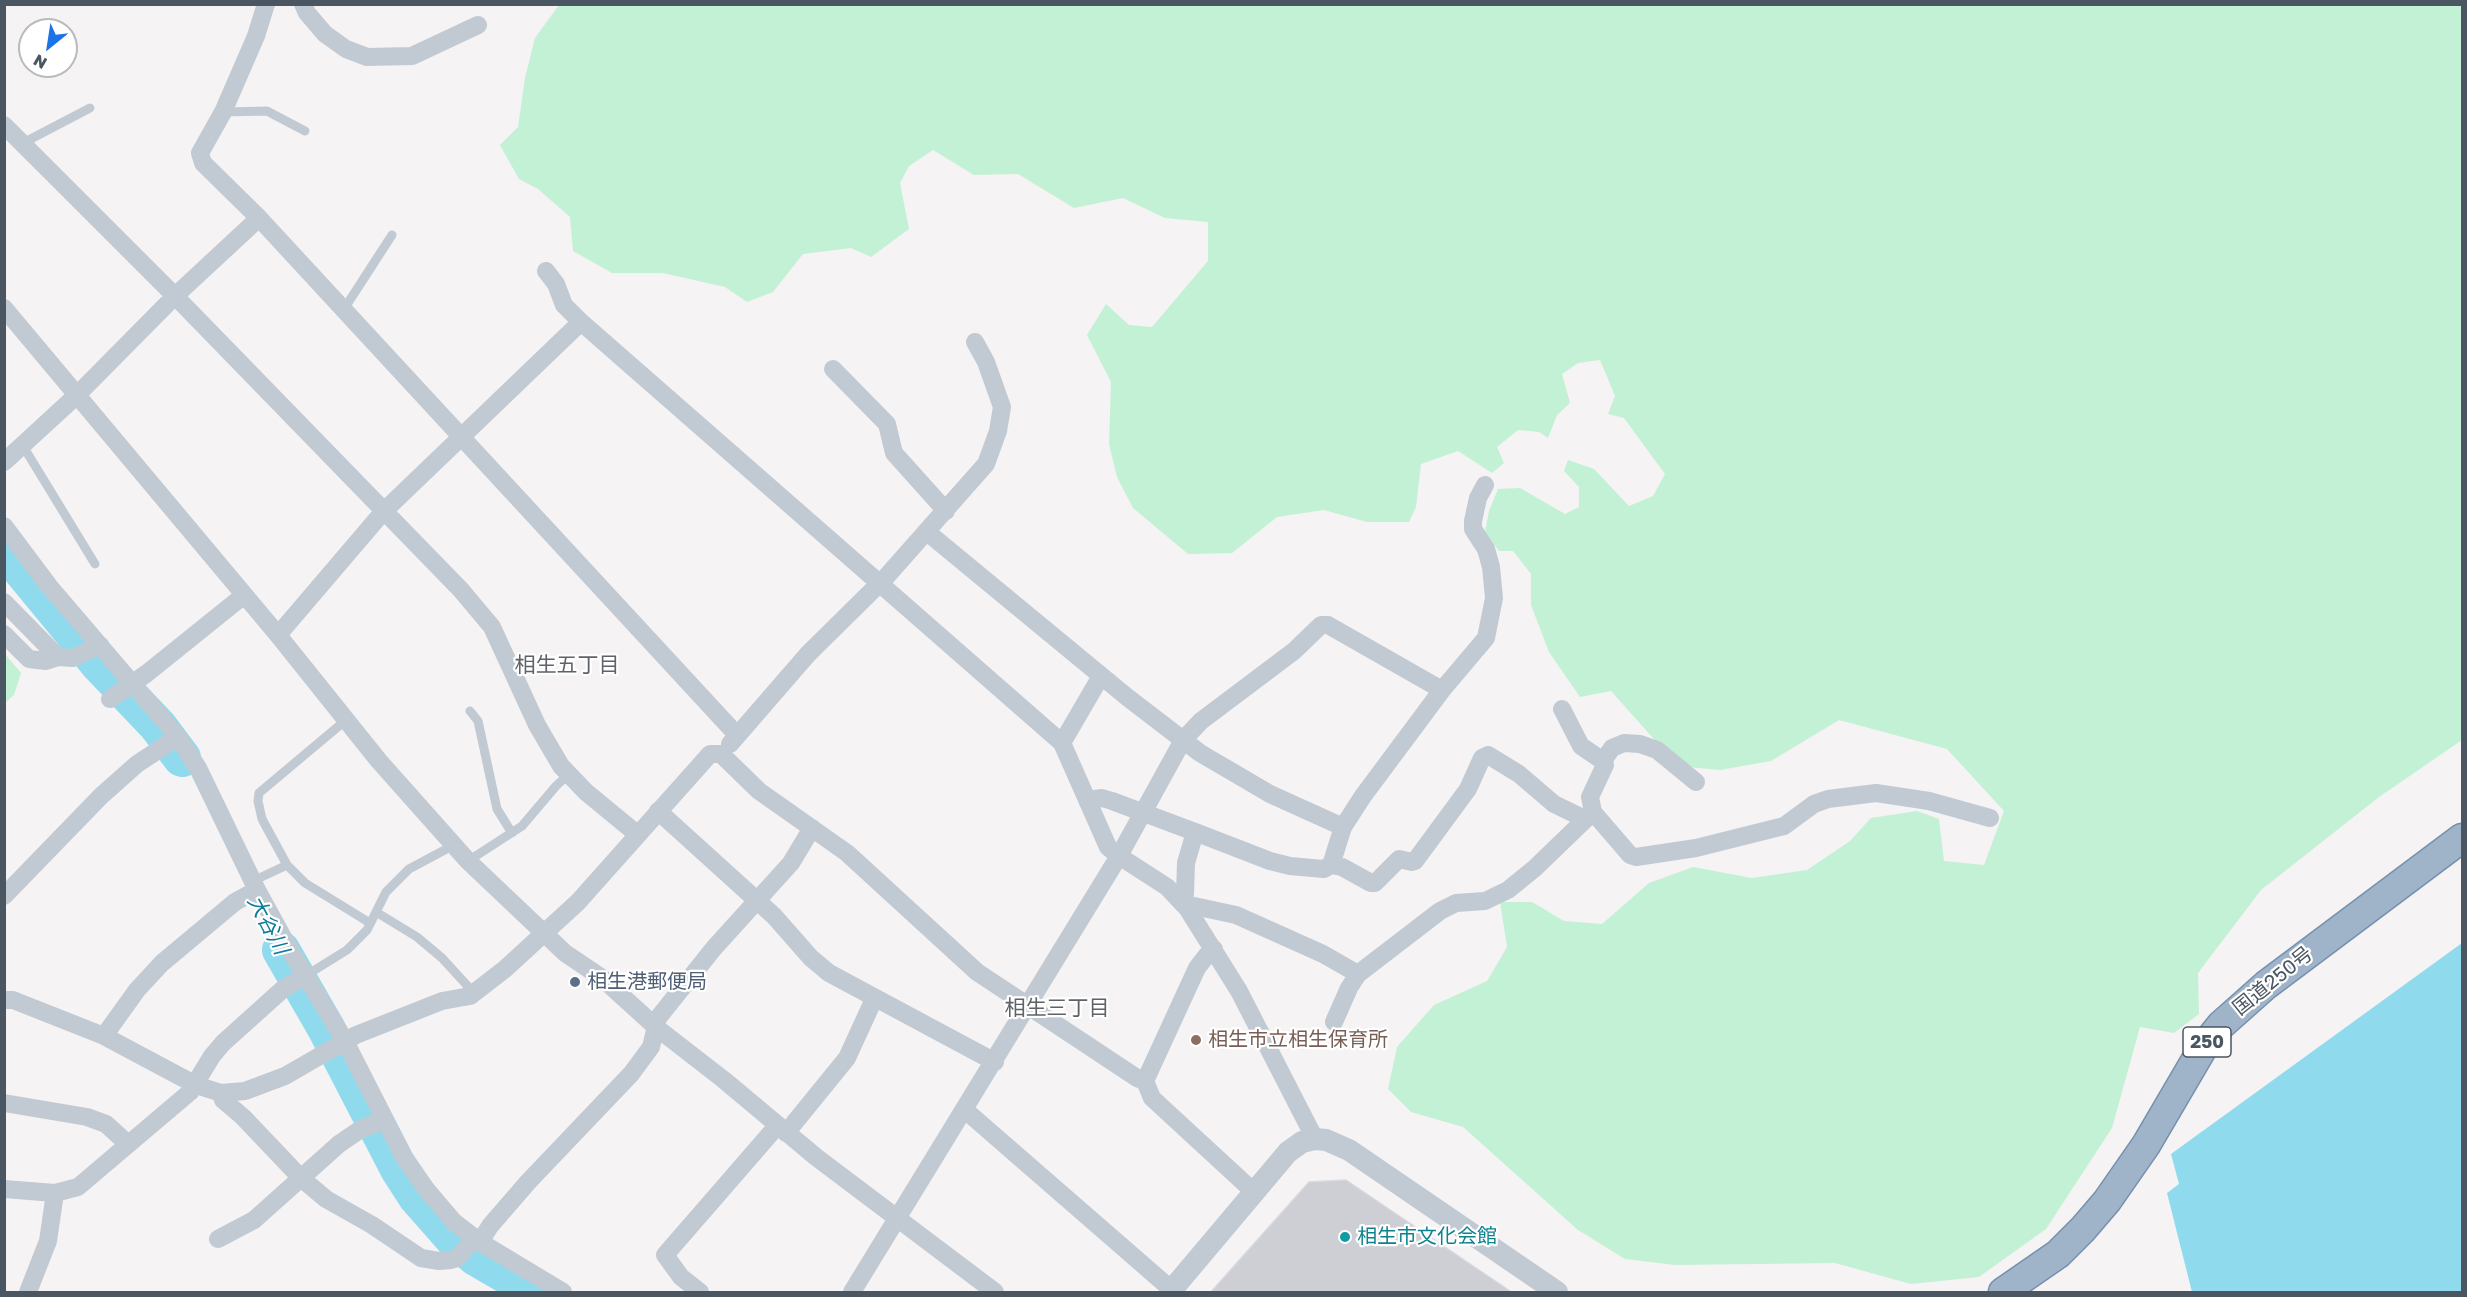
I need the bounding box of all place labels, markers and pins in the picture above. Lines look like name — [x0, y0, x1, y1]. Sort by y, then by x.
place label: 相生港郵便局 — [587, 970, 707, 994]
marker: 相生港郵便局 — [568, 975, 582, 989]
place label: 相生市立相生保育所 — [1208, 1028, 1388, 1052]
marker: 相生市立相生保育所 — [1189, 1033, 1203, 1047]
place label: 相生市文化会館 — [1357, 1225, 1497, 1249]
marker: 相生市文化会館 — [1338, 1230, 1352, 1244]

